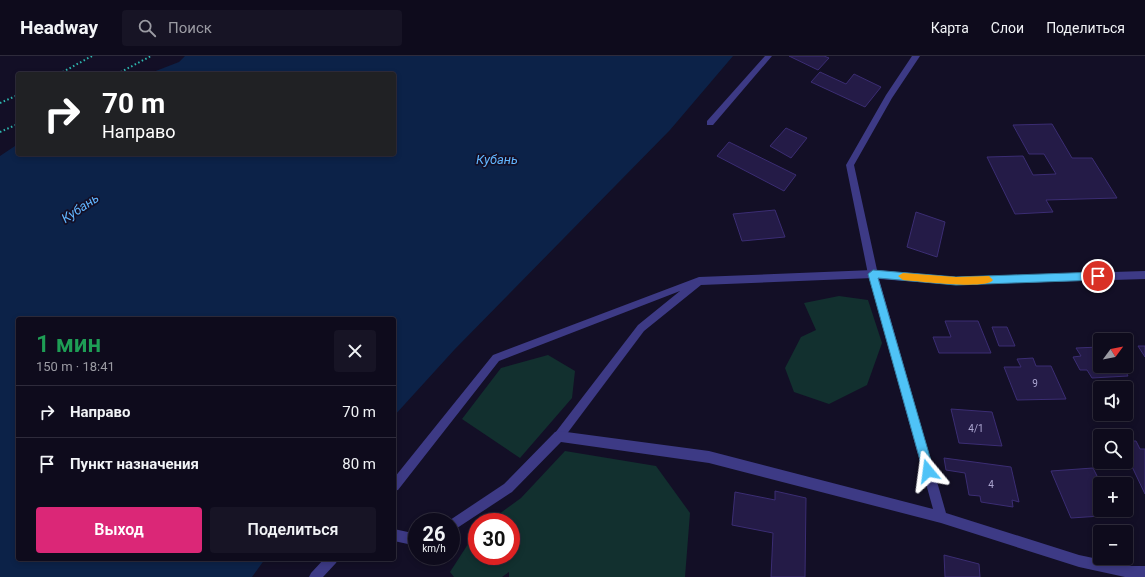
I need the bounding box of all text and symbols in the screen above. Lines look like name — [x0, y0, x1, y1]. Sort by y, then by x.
search box — [122, 10, 402, 46]
text: Headway — [20, 16, 98, 39]
icon: search — [136, 17, 158, 39]
text: Поиск — [168, 19, 212, 37]
text: Карта — [931, 20, 969, 36]
text: Слои — [991, 20, 1024, 36]
text: Поделиться — [1046, 20, 1125, 36]
text: 70 m — [102, 87, 165, 120]
icon: right — [36, 88, 88, 140]
text: Направо — [102, 121, 175, 142]
water label: Кубань — [476, 152, 518, 167]
water label: Кубань — [58, 190, 102, 226]
pin — [1081, 259, 1115, 293]
icon: arrive — [1087, 265, 1109, 287]
text: 1 мин — [36, 330, 101, 358]
button: close — [334, 330, 376, 372]
north arrow — [1093, 333, 1133, 373]
map controls — [1093, 333, 1133, 565]
text: 150 m · 18:41 — [36, 359, 115, 374]
house number: 9 — [1032, 378, 1038, 389]
button: sound — [1093, 381, 1133, 421]
icon: right — [36, 401, 58, 423]
text: Направо — [70, 403, 131, 421]
text: 70 m — [342, 403, 376, 421]
house number: 4/1 — [968, 423, 984, 434]
button: search — [1093, 429, 1133, 469]
position arrow — [907, 450, 949, 492]
icon: arrive — [36, 453, 58, 475]
text: Пункт назначения — [70, 455, 199, 473]
text: 80 m — [342, 455, 376, 473]
button: + — [1093, 477, 1133, 517]
house number: 4 — [988, 479, 994, 490]
button: Выход — [36, 507, 202, 553]
button: Поделиться — [210, 507, 376, 553]
speed limit sign: 30 — [468, 513, 520, 565]
text: 26 — [423, 522, 445, 546]
button: − — [1093, 525, 1133, 565]
text: km/h — [422, 543, 446, 554]

